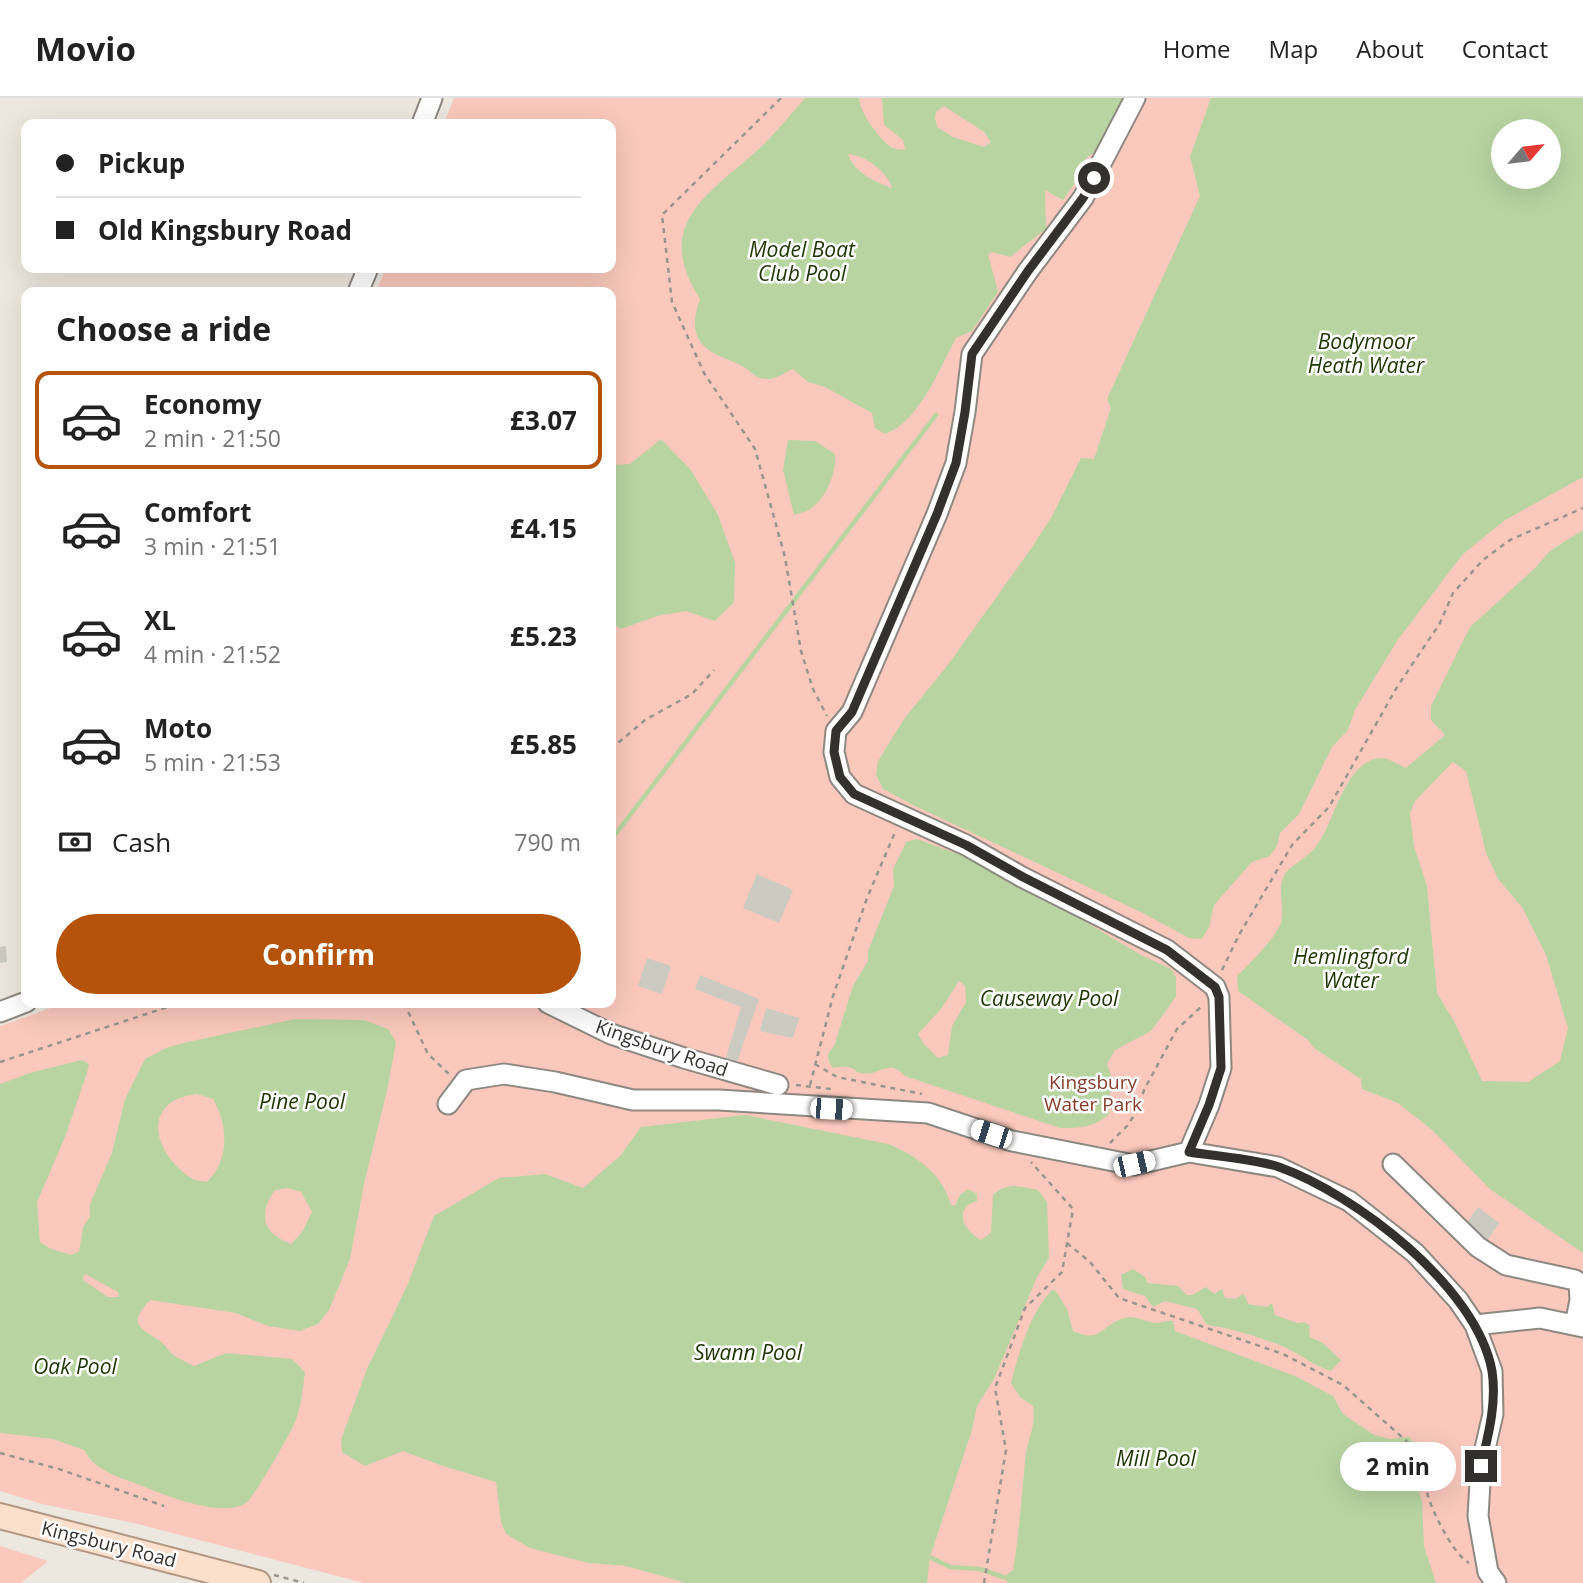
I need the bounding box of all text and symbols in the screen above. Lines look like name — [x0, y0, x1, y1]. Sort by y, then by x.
text: Movio — [35, 26, 136, 71]
text: Home — [1163, 32, 1231, 65]
text: Map — [1269, 32, 1318, 65]
text: About — [1356, 32, 1424, 65]
text: Contact — [1462, 32, 1548, 65]
north arrow — [1491, 119, 1561, 189]
map controls — [1491, 119, 1561, 189]
text: Pickup — [98, 145, 185, 181]
route start — [1078, 162, 1110, 194]
text: Old Kingsbury Road — [98, 212, 352, 248]
water label: Model Boat Club Pool — [749, 235, 856, 287]
text: Choose a ride — [56, 307, 271, 350]
water label: Bodymoor Heath Water — [1308, 327, 1425, 379]
text: Economy — [144, 386, 262, 422]
icon: car — [60, 389, 123, 452]
text: £3.07 — [510, 402, 577, 438]
text: 2 min · 21:50 — [144, 422, 281, 454]
text: Comfort — [144, 494, 251, 530]
icon: car — [60, 497, 123, 560]
text: £4.15 — [510, 510, 577, 546]
text: 3 min · 21:51 — [144, 530, 281, 562]
text: XL — [144, 602, 176, 638]
icon: car — [60, 605, 123, 668]
text: £5.23 — [510, 618, 577, 654]
text: 4 min · 21:52 — [144, 638, 281, 670]
text: Moto — [144, 710, 212, 746]
icon: car — [60, 713, 123, 776]
text: £5.85 — [510, 726, 577, 762]
text: 5 min · 21:53 — [144, 746, 281, 778]
icon: cash — [56, 823, 94, 861]
text: Cash — [112, 824, 171, 860]
text: 790 m — [514, 826, 581, 858]
button: Confirm — [56, 914, 581, 994]
water label: Hemlingford Water — [1293, 942, 1410, 994]
water label: Causeway Pool — [980, 984, 1119, 1012]
street label: Kingsbury Road — [592, 1013, 732, 1083]
park label: Kingsbury Water Park — [1044, 1069, 1142, 1117]
water label: Pine Pool — [259, 1087, 346, 1115]
car — [810, 1097, 853, 1121]
car — [968, 1118, 1015, 1150]
car — [1112, 1149, 1157, 1179]
water label: Swann Pool — [694, 1338, 803, 1366]
water label: Oak Pool — [33, 1352, 117, 1380]
callout: 2 min — [1341, 1442, 1456, 1490]
water label: Mill Pool — [1116, 1444, 1197, 1472]
text: 2 min — [1366, 1450, 1430, 1482]
route end — [1465, 1450, 1497, 1482]
street label: Kingsbury Road — [39, 1515, 179, 1573]

